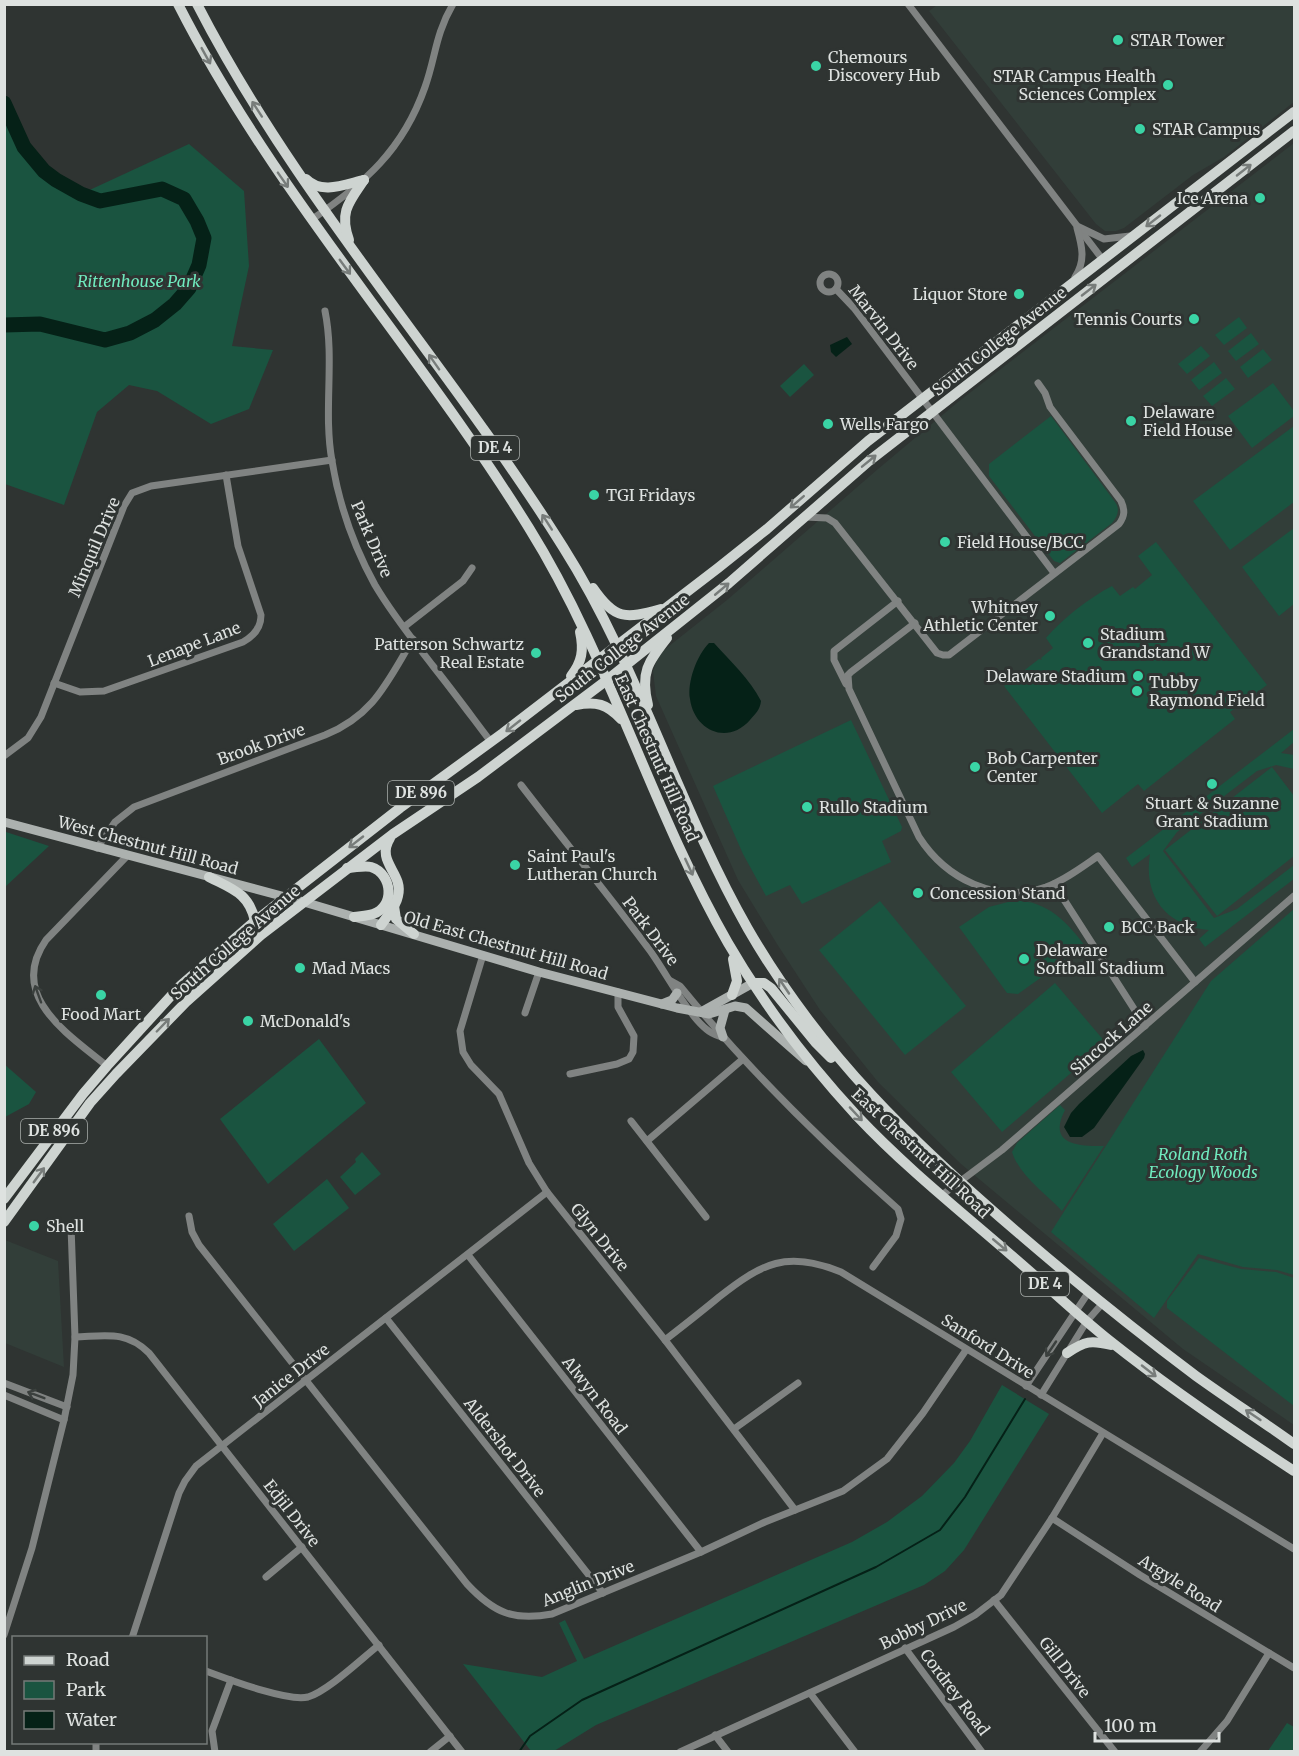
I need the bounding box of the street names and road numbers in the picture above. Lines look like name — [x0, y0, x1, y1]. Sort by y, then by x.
street label: Marvin Drive — [845, 281, 923, 373]
street label: South College Avenue — [928, 282, 1070, 400]
road number: DE 4 — [471, 436, 519, 460]
street label: Minquil Drive — [64, 494, 124, 600]
street label: Park Drive — [347, 498, 397, 580]
street label: South College Avenue — [551, 589, 693, 707]
street label: Lenape Lane — [145, 617, 243, 671]
street label: East Chestnut Hill Road — [611, 671, 703, 845]
street label: Brook Drive — [214, 719, 308, 769]
road number: DE 896 — [388, 781, 454, 805]
street label: West Chestnut Hill Road — [55, 811, 241, 879]
street label: South College Avenue — [166, 880, 304, 1004]
street label: Park Drive — [619, 893, 683, 969]
street label: Old East Chestnut Hill Road — [402, 906, 611, 984]
street label: Sincock Lane — [1066, 997, 1156, 1079]
street label: East Chestnut Hill Road — [848, 1084, 994, 1222]
road number: DE 896 — [21, 1119, 87, 1143]
street label: Glyn Drive — [567, 1199, 633, 1275]
road number: DE 4 — [1021, 1272, 1069, 1296]
street label: Sanford Drive — [938, 1310, 1038, 1382]
street label: Janice Drive — [248, 1339, 333, 1412]
street label: Alwyn Road — [558, 1351, 632, 1438]
street label: Aldershot Drive — [459, 1393, 550, 1501]
street label: Edjil Drive — [260, 1475, 324, 1551]
street label: Argyle Road — [1134, 1549, 1225, 1616]
street label: Anglin Drive — [538, 1555, 637, 1611]
street label: Bobby Drive — [876, 1594, 970, 1654]
street label: Gill Drive — [1035, 1633, 1095, 1701]
street label: Cordrey Road — [916, 1645, 994, 1739]

